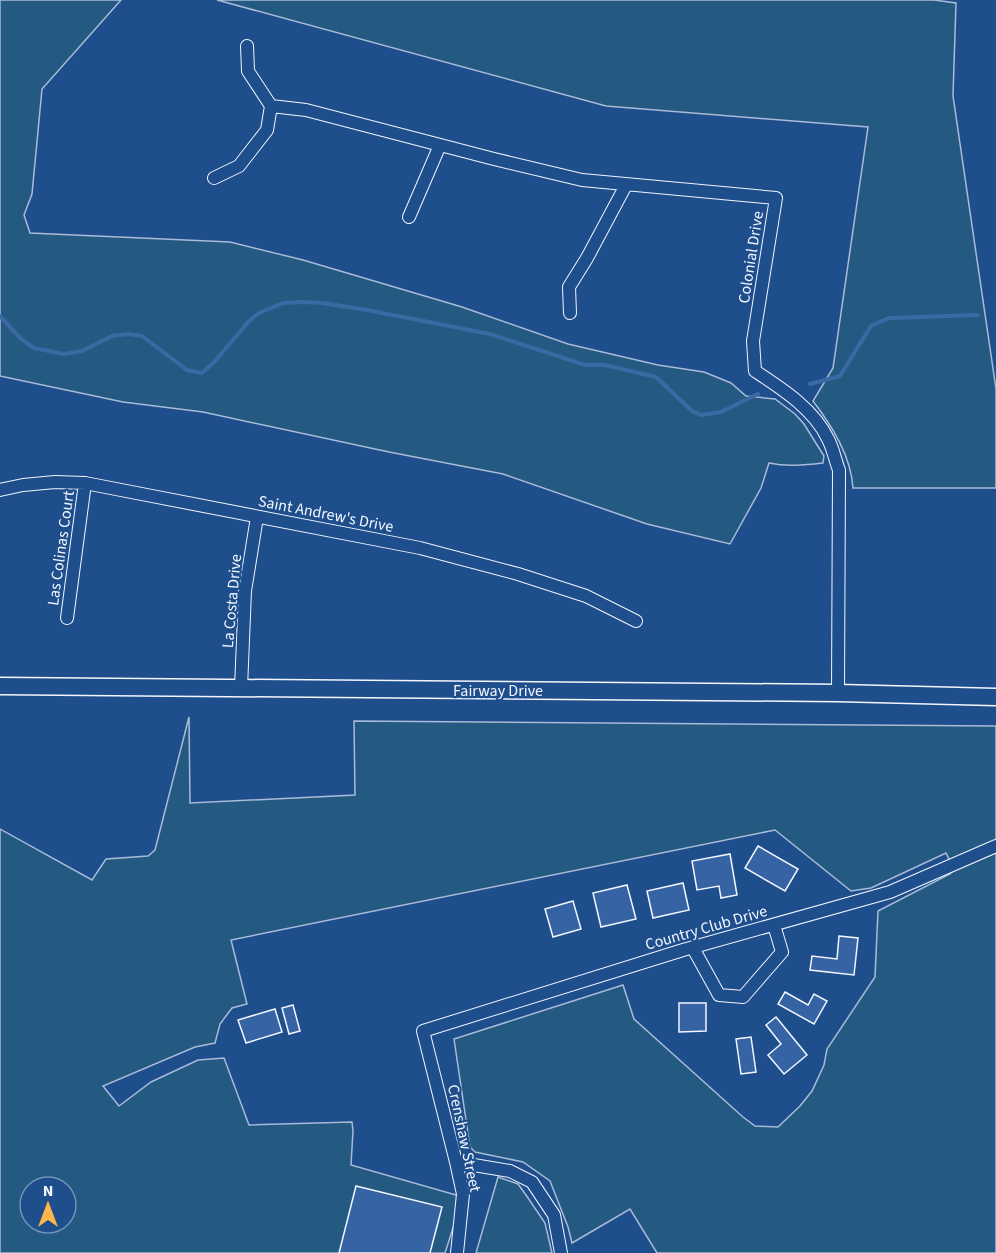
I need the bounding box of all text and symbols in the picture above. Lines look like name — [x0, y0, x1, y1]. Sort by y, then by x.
street label: Colonial Drive — [733, 209, 769, 305]
street label: Las Colinas Court — [42, 489, 80, 607]
street label: Saint Andrew's Drive — [256, 490, 395, 538]
street label: La Costa Drive — [217, 553, 247, 649]
street label: Fairway Drive — [453, 680, 543, 702]
street label: Country Club Drive — [643, 900, 770, 956]
street label: Crenshaw Street — [442, 1082, 486, 1195]
north arrow — [18, 1175, 78, 1235]
text: N — [43, 1180, 53, 1202]

